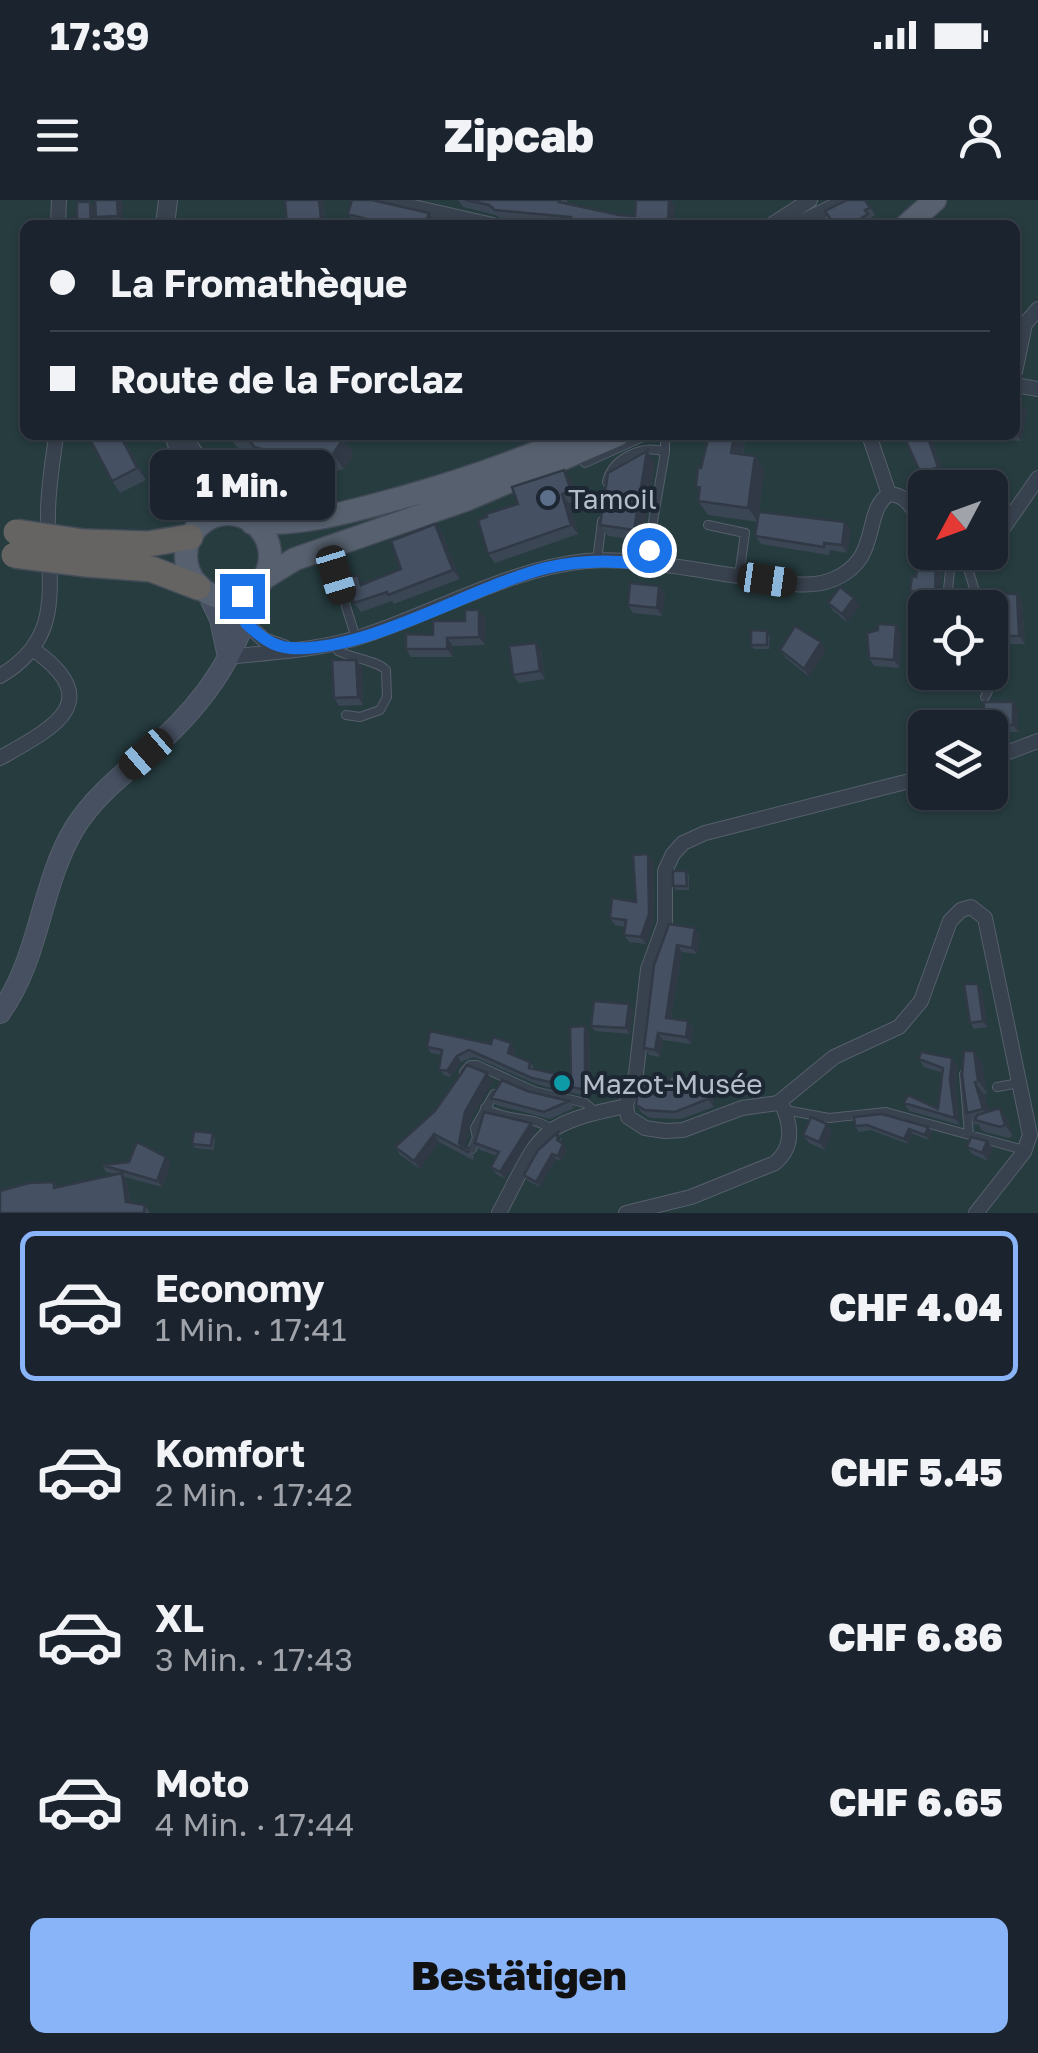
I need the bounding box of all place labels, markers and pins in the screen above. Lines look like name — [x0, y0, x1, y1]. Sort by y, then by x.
place label: Tamoil — [568, 482, 657, 515]
marker: Tamoil — [537, 487, 559, 509]
place label: Mazot-Musée — [582, 1067, 763, 1100]
marker: Mazot-Musée — [551, 1072, 573, 1094]

